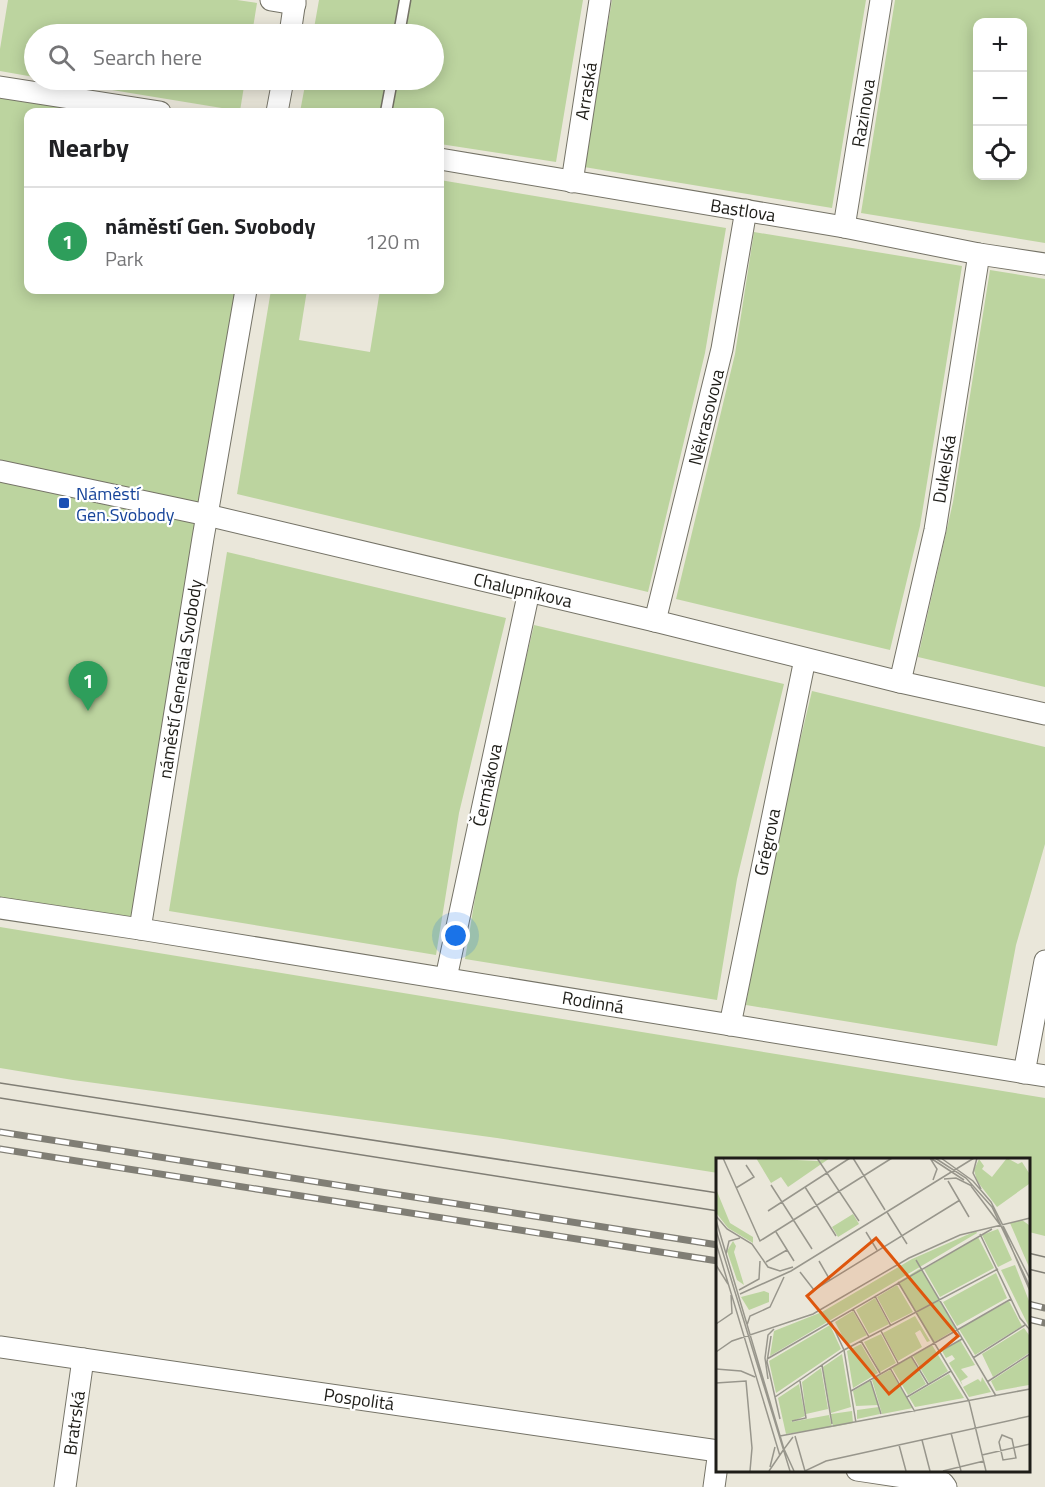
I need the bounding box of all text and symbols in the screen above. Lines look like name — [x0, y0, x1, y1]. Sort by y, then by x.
map controls — [973, 18, 1027, 180]
button: + — [973, 18, 1027, 72]
search box — [24, 24, 444, 90]
text: Search here — [93, 40, 202, 74]
icon: search — [45, 41, 78, 74]
street label: Arraská — [568, 60, 604, 122]
button: − — [973, 72, 1027, 126]
street label: Razinova — [844, 77, 882, 149]
button: locate — [973, 126, 1027, 180]
text: Nearby — [48, 128, 129, 167]
street label: Bastlova — [708, 192, 778, 228]
text: náměstí Gen. Svobody — [105, 209, 315, 243]
text: 1 — [62, 226, 73, 257]
text: 120 m — [365, 226, 420, 257]
text: Park — [105, 243, 143, 274]
street label: Někrasovova — [681, 366, 731, 468]
street label: Dukelská — [925, 433, 963, 505]
place label: Náměstí Gen.Svobody — [76, 480, 175, 528]
marker: Náměstí Gen.Svobody — [57, 496, 71, 510]
street label: Chalupníkova — [471, 566, 575, 614]
street label: náměstí Generála Svobody — [151, 577, 209, 781]
pin: 1 — [68, 662, 107, 711]
street label: Čermákova — [465, 741, 509, 829]
street label: Grégrova — [747, 806, 787, 878]
your location — [441, 921, 470, 950]
street label: Rodinná — [560, 984, 626, 1020]
inset map — [716, 1158, 1030, 1472]
street label: Pospolitá — [322, 1381, 396, 1417]
street label: Bratrská — [56, 1389, 92, 1457]

